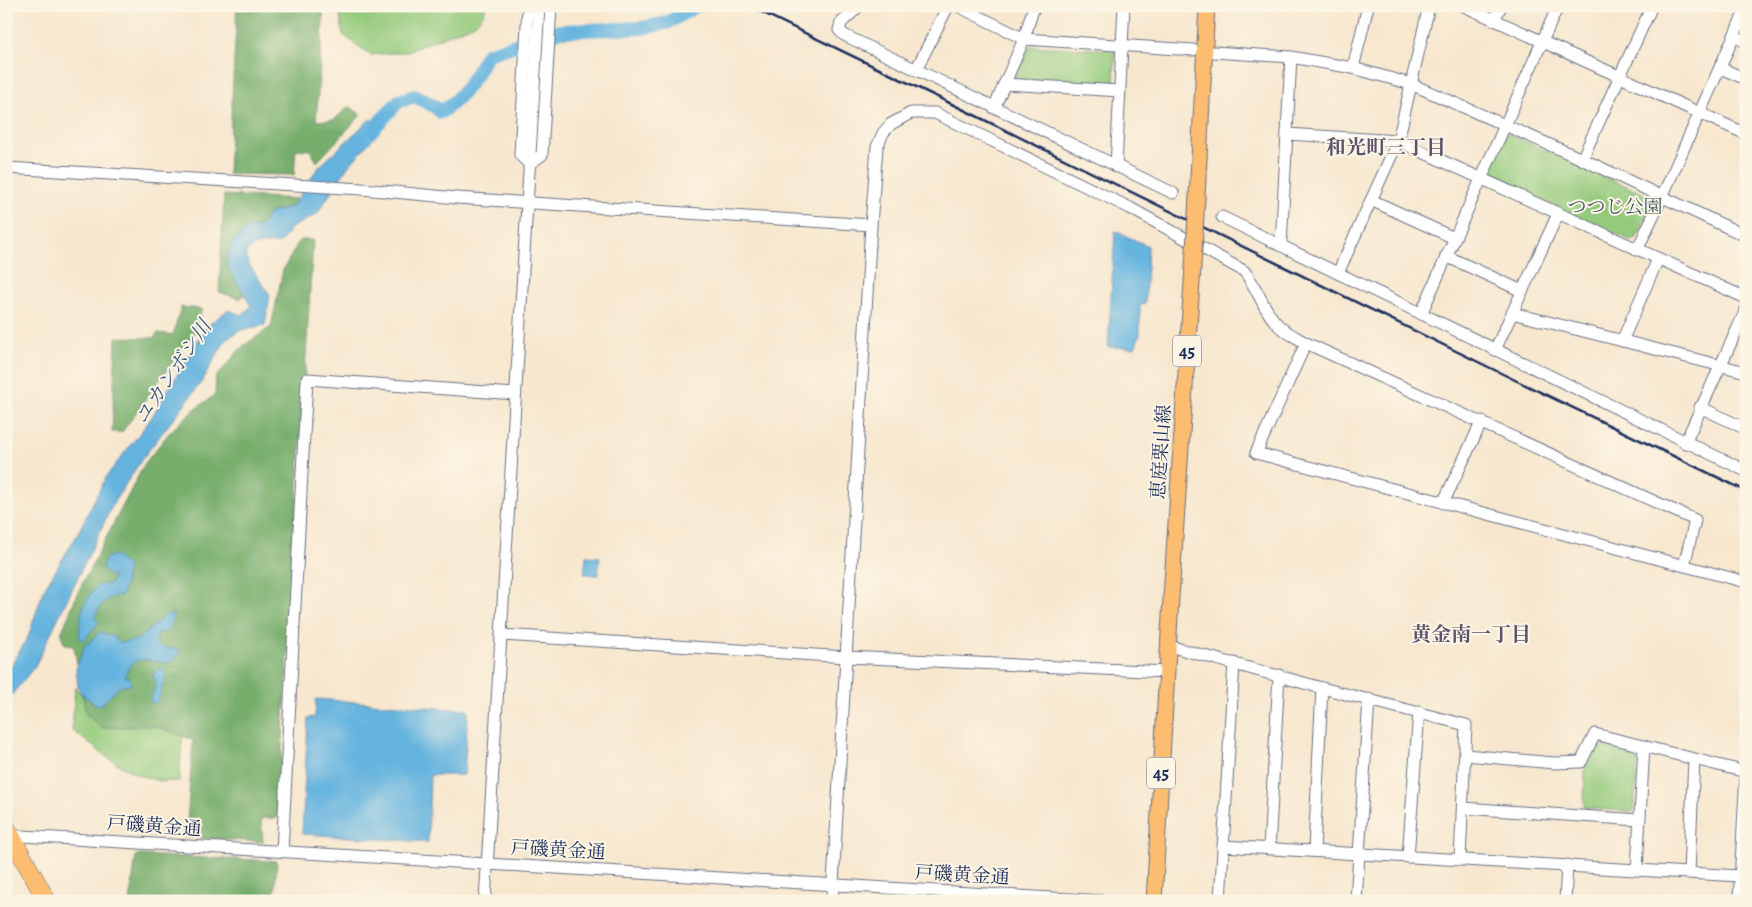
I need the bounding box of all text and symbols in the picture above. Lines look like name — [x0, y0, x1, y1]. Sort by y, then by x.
district label: 和光町三丁目 — [1326, 134, 1446, 161]
park label: つつじ公園 — [1567, 194, 1663, 220]
water label: ユカンボシ川 — [128, 313, 219, 429]
road number: 45 — [1173, 336, 1201, 366]
street label: 恵庭栗山線 — [1145, 404, 1177, 500]
district label: 黄金南一丁目 — [1411, 621, 1531, 648]
road number: 45 — [1147, 758, 1175, 788]
street label: 戸磯黄金通 — [106, 810, 202, 842]
street label: 戸磯黄金通 — [510, 835, 606, 865]
street label: 戸磯黄金通 — [914, 860, 1010, 890]

